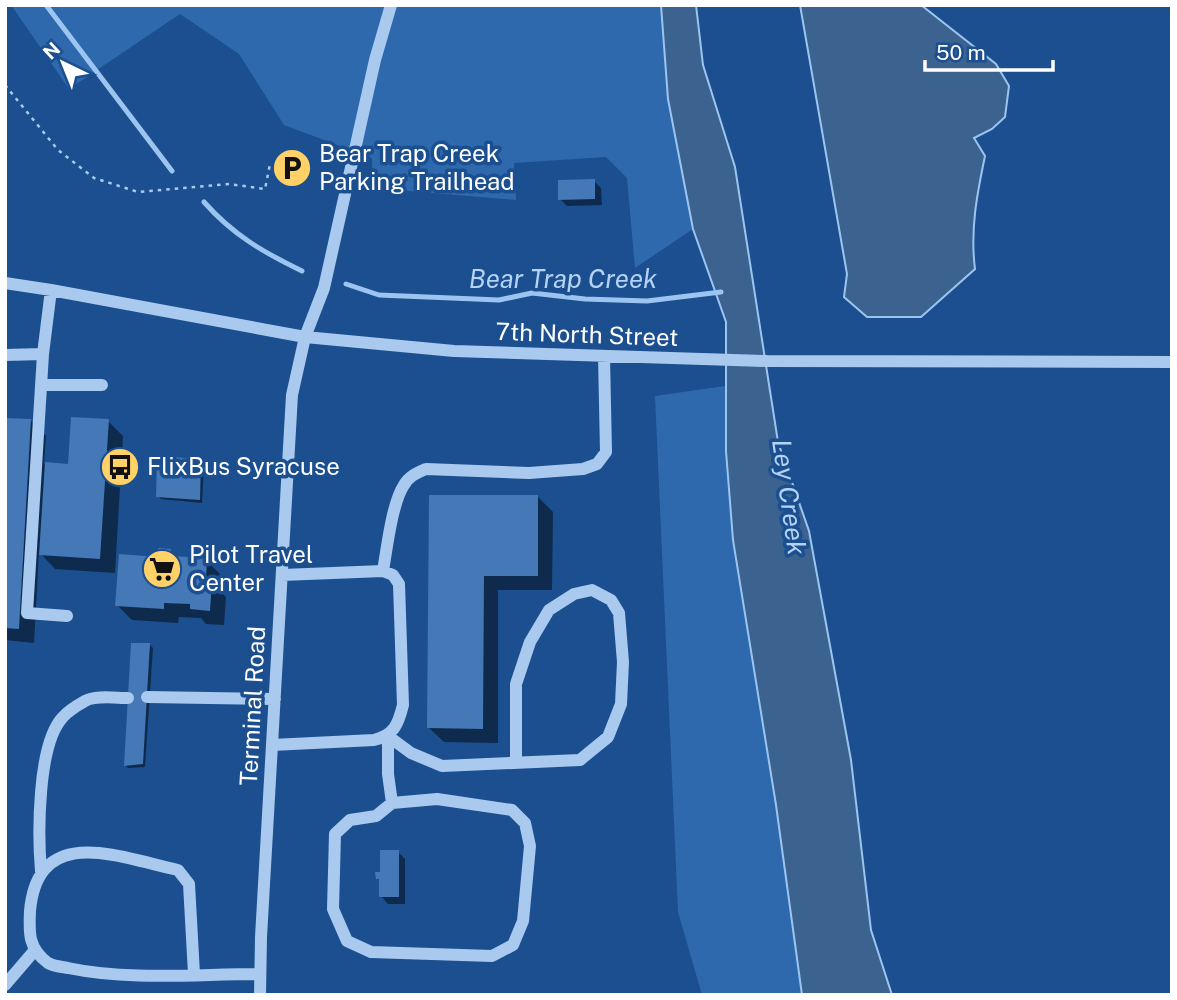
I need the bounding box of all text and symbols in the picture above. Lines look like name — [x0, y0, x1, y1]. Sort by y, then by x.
north arrow — [28, 28, 98, 98]
scale bar — [925, 28, 1053, 72]
text: N — [38, 37, 64, 64]
text: 50 m — [936, 40, 986, 65]
place label: Bear Trap Creek Parking Trailhead — [319, 139, 515, 195]
parking icon: Bear Trap Creek Parking Trailhead — [271, 147, 313, 189]
water label: Bear Trap Creek — [469, 263, 657, 294]
street label: 7th North Street — [495, 317, 679, 351]
water label: Ley Creek — [766, 437, 813, 557]
bus stop icon: FlixBus Syracuse — [99, 446, 141, 488]
place label: FlixBus Syracuse — [147, 452, 340, 480]
place label: Pilot Travel Center — [189, 540, 313, 596]
supermarket icon: Pilot Travel Center — [141, 548, 183, 590]
street label: Terminal Road — [234, 626, 270, 786]

